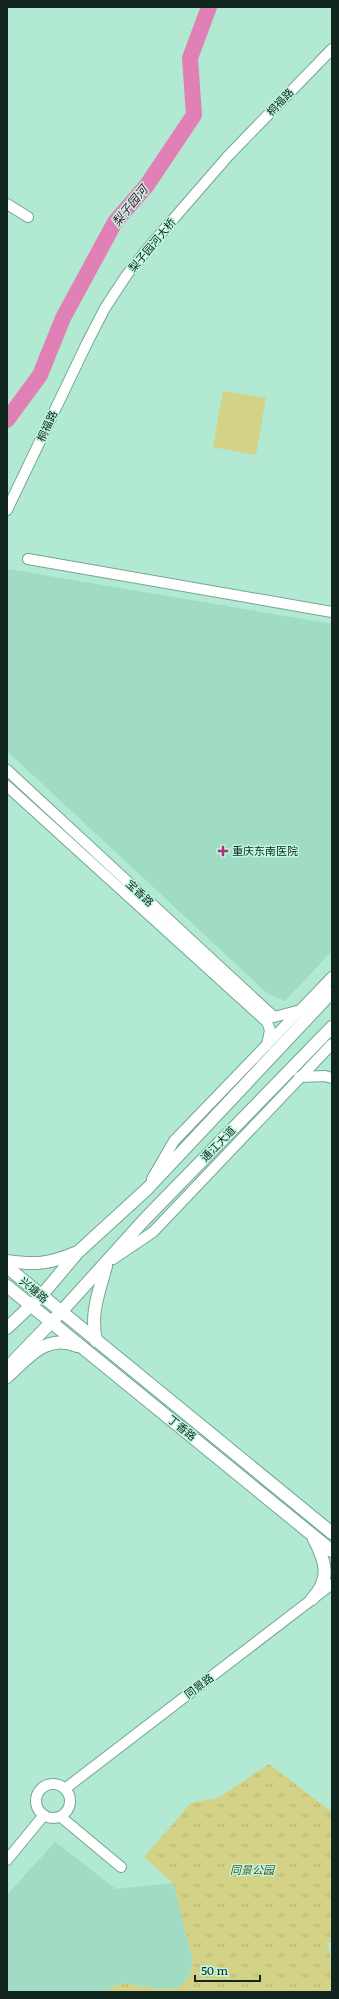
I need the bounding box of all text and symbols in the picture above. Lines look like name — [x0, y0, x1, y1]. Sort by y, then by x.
street label: 桐福路 — [262, 84, 296, 119]
water label: 梨子园河 — [107, 180, 153, 230]
street label: 梨子园河大桥 — [124, 214, 179, 275]
street label: 桐福路 — [32, 407, 60, 444]
place label: 重庆东南医院 — [232, 842, 298, 858]
marker: 重庆东南医院 — [217, 845, 229, 857]
street label: 宝香路 — [123, 875, 158, 909]
street label: 通江大道 — [196, 1122, 238, 1165]
street label: 兴塘路 — [17, 1272, 52, 1306]
street label: 丁香路 — [165, 1411, 200, 1444]
street label: 同景路 — [180, 1669, 216, 1702]
park label: 同景公园 — [230, 1861, 276, 1877]
scale bar — [195, 1957, 260, 1983]
text: 50 m — [201, 1961, 228, 1979]

